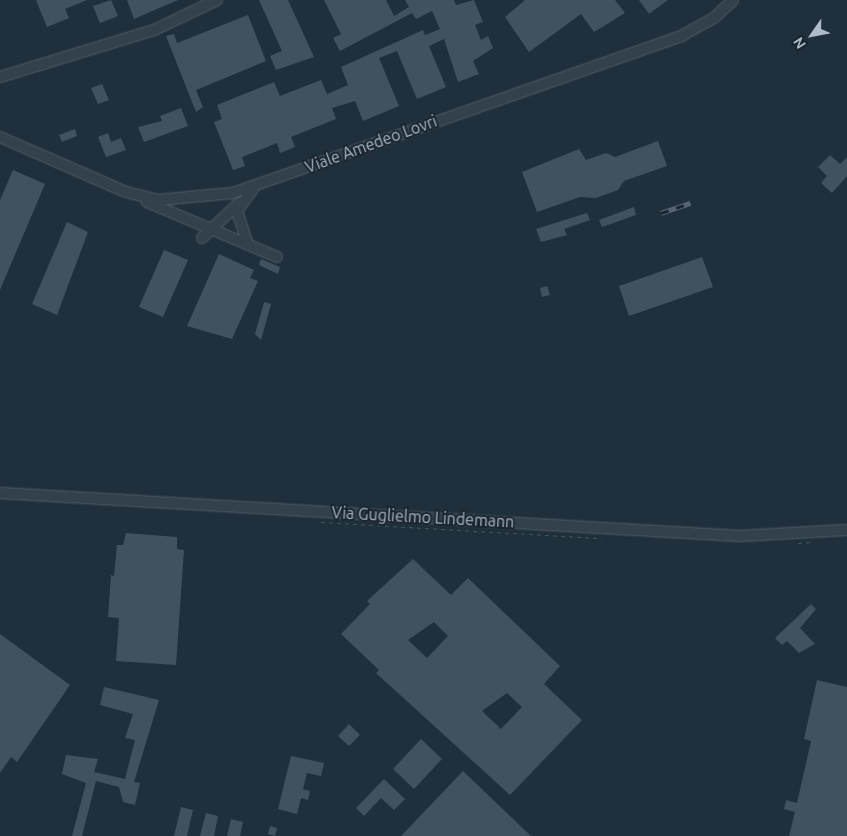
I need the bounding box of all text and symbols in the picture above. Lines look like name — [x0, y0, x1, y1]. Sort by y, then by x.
north arrow — [787, 10, 837, 60]
text: N — [790, 34, 809, 52]
street label: Viale Amedeo Lovri — [302, 111, 440, 177]
street label: Via Guglielmo Lindemann — [331, 503, 515, 531]

